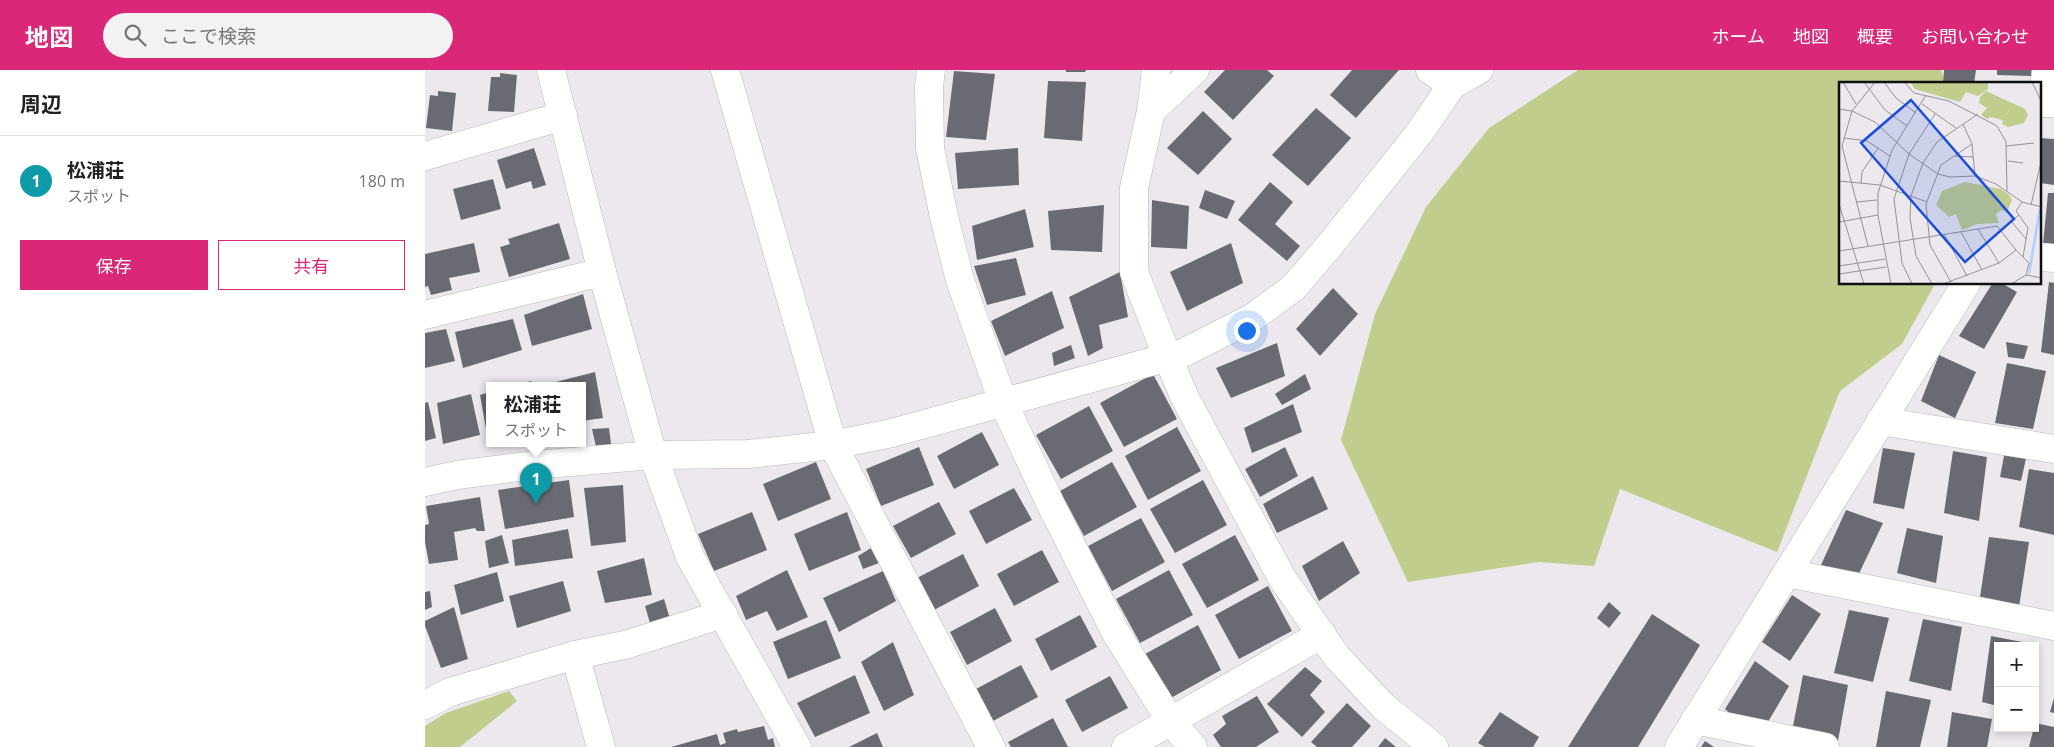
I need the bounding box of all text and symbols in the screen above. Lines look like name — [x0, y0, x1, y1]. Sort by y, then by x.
search box — [103, 13, 453, 58]
text: 地図 — [25, 20, 73, 53]
icon: search — [121, 21, 149, 49]
text: ここで検索 — [161, 23, 256, 49]
text: ホーム — [1712, 24, 1765, 48]
text: 地図 — [1793, 24, 1829, 48]
text: 概要 — [1857, 24, 1893, 48]
text: お問い合わせ — [1921, 24, 2029, 48]
inset map — [1839, 82, 2041, 285]
text: 周辺 — [20, 90, 62, 118]
text: 松浦荘 — [67, 157, 124, 183]
text: 1 — [31, 170, 41, 192]
text: 180 m — [359, 170, 405, 192]
text: スポット — [67, 185, 131, 207]
button: 保存 — [20, 240, 208, 290]
button: 共有 — [218, 240, 405, 290]
your location — [1234, 318, 1260, 344]
popup — [486, 382, 586, 447]
text: 松浦荘 — [504, 391, 561, 417]
text: スポット — [504, 419, 568, 441]
pin: 1 — [520, 463, 552, 504]
map controls — [1994, 642, 2039, 732]
button: + — [1994, 642, 2039, 687]
button: − — [1994, 687, 2039, 732]

